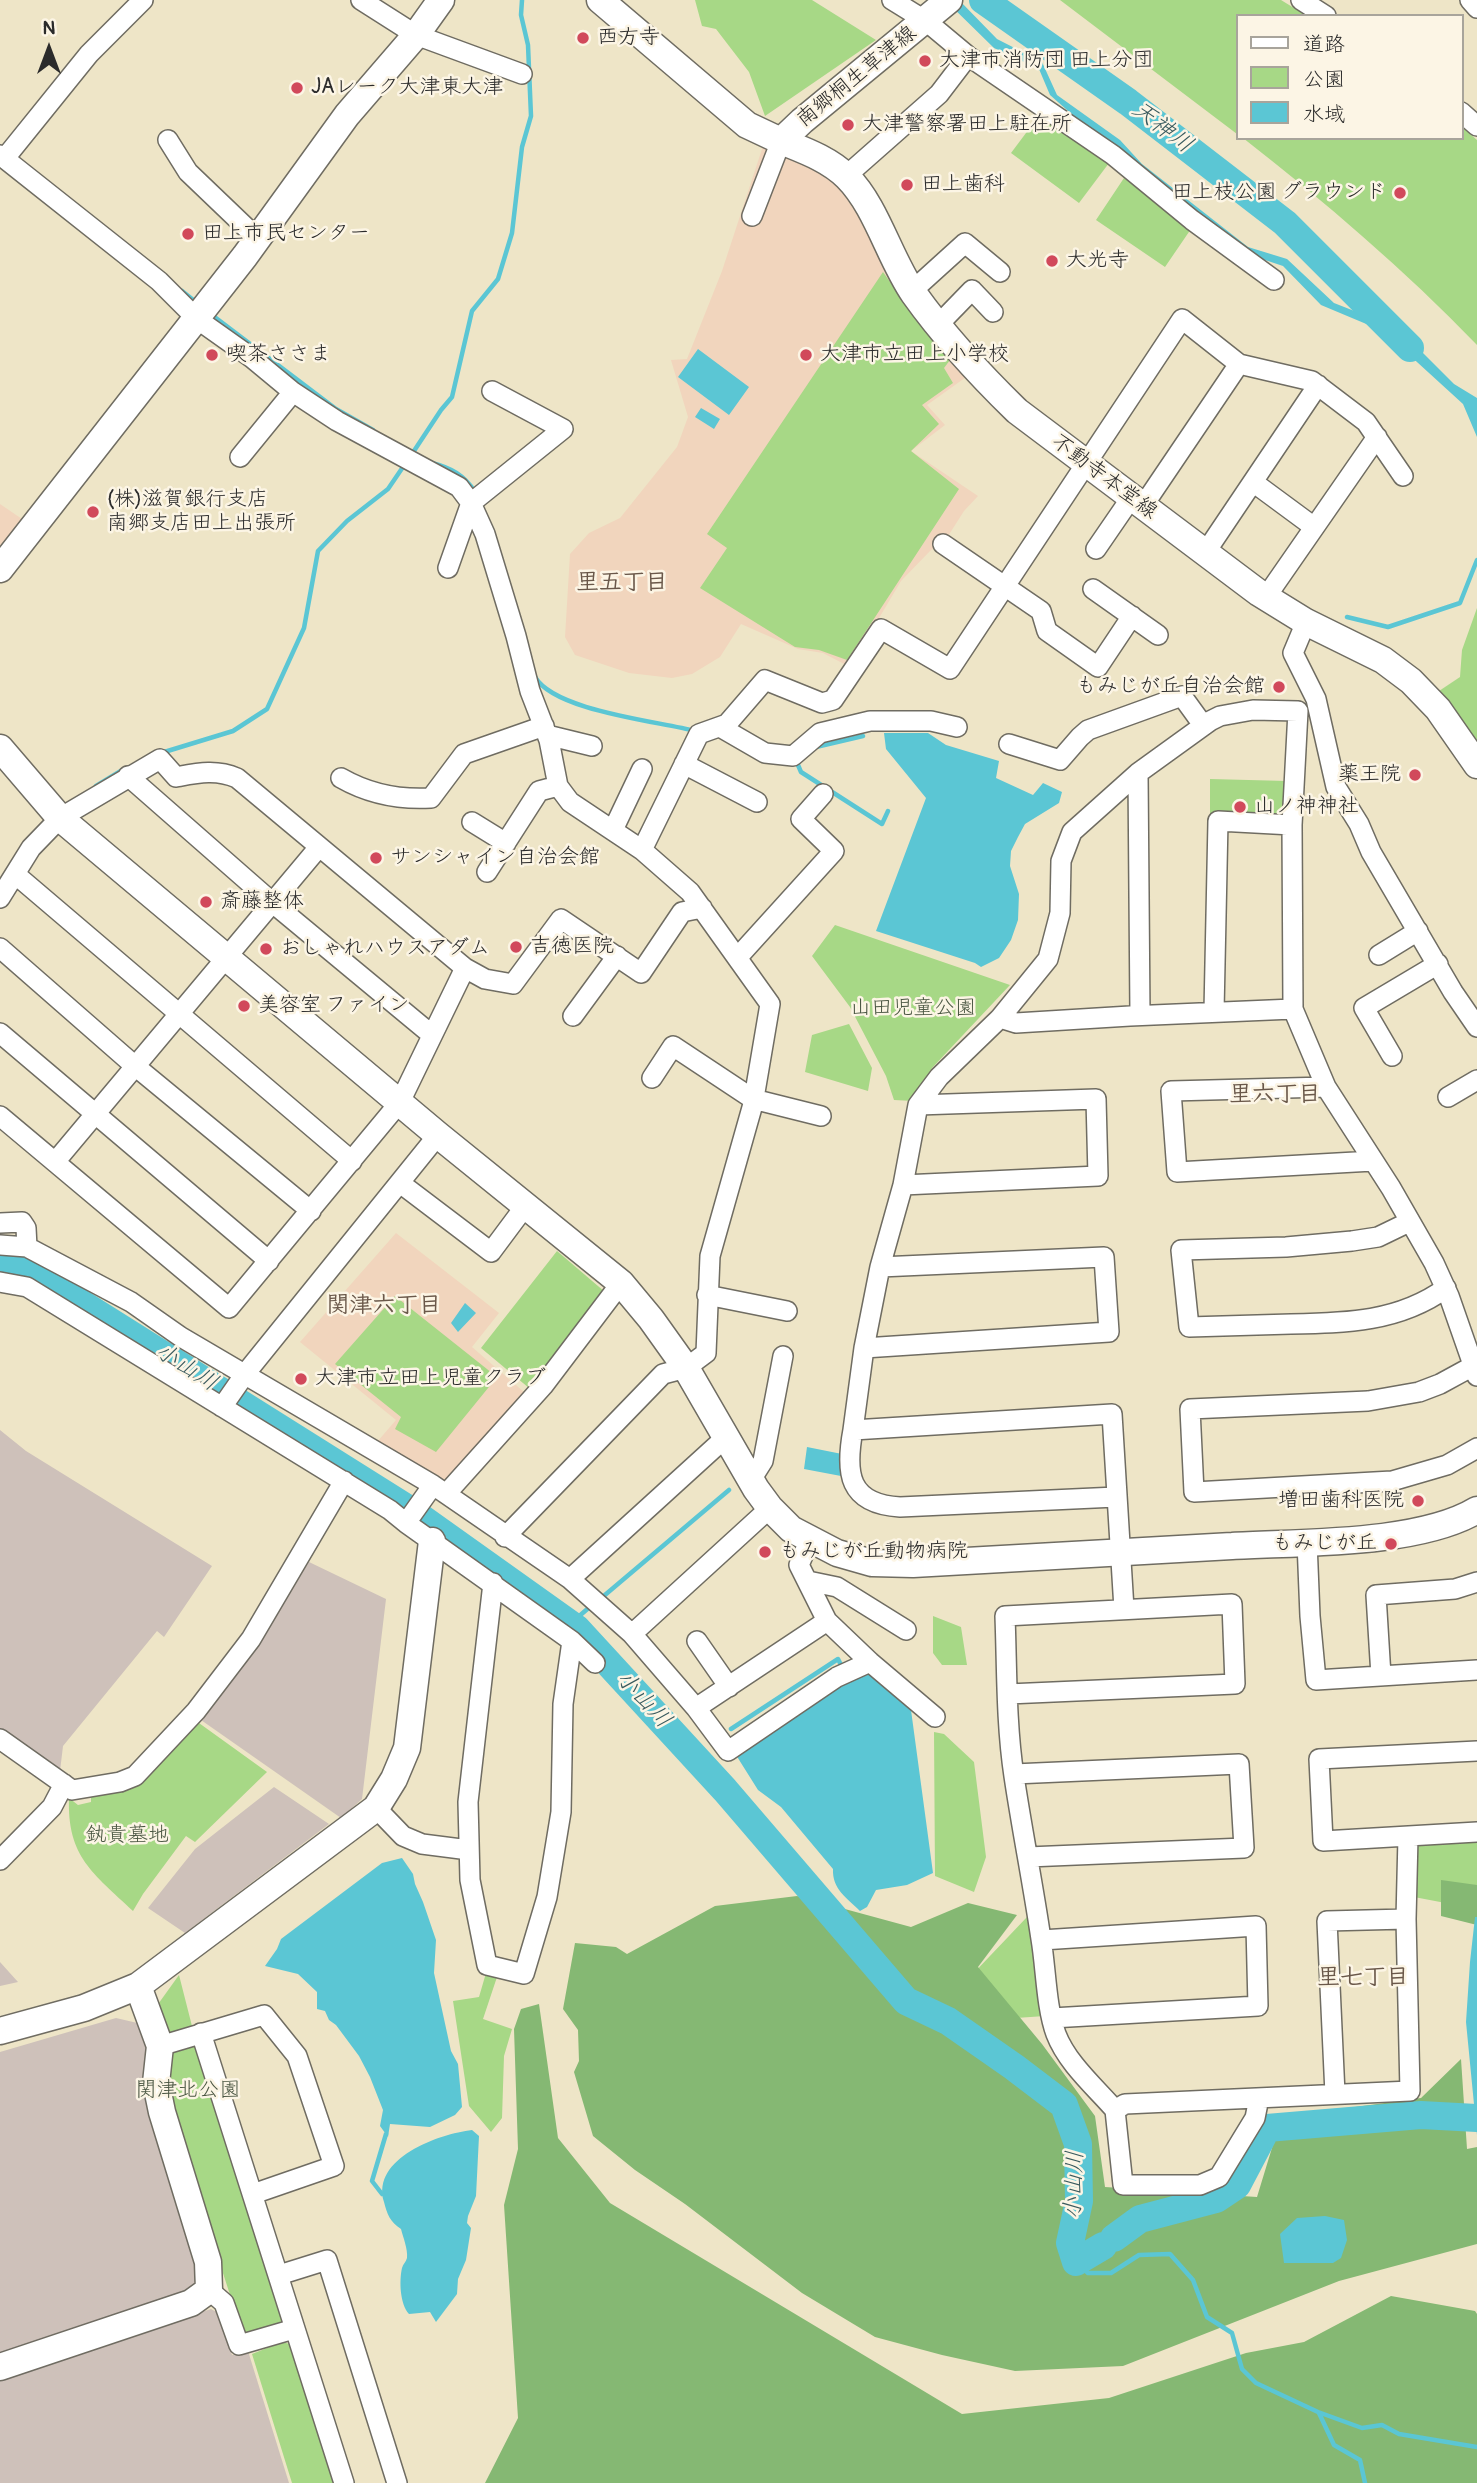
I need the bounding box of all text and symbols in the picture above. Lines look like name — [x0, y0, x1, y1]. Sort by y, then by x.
north arrow — [14, 14, 84, 84]
legend — [1236, 14, 1463, 140]
text: N — [43, 16, 55, 40]
street label: 南郷桐生草津線 — [792, 21, 922, 133]
place label: 西方寺 — [597, 25, 660, 51]
marker: 西方寺 — [575, 30, 591, 46]
text: 道路 — [1303, 31, 1345, 58]
place label: 大津市消防団 田上分団 — [939, 48, 1154, 74]
marker: 大津市消防団 田上分団 — [917, 53, 933, 69]
text: 公園 — [1303, 66, 1345, 93]
place label: JAレーク大津東大津 — [311, 75, 504, 101]
marker: JAレーク大津東大津 — [289, 80, 305, 96]
water label: 天神川 — [1126, 96, 1198, 160]
text: 水域 — [1303, 101, 1345, 128]
place label: 大津警察署田上駐在所 — [862, 112, 1072, 138]
marker: 大津警察署田上駐在所 — [840, 117, 856, 133]
place label: 田上歯科 — [921, 172, 1005, 198]
marker: 田上歯科 — [899, 177, 915, 193]
place label: 田上枝公園 グラウンド — [1171, 180, 1386, 206]
marker: 田上枝公園 グラウンド — [1392, 185, 1408, 201]
place label: 田上市民センター — [202, 221, 370, 247]
marker: 田上市民センター — [180, 226, 196, 242]
place label: 大光寺 — [1066, 248, 1129, 274]
marker: 大光寺 — [1044, 253, 1060, 269]
place label: 喫茶ささま — [226, 342, 331, 368]
place label: 大津市立田上小学校 — [820, 342, 1009, 368]
marker: 喫茶ささま — [204, 347, 220, 363]
marker: 大津市立田上小学校 — [798, 347, 814, 363]
street label: 不動寺本堂線 — [1046, 429, 1162, 525]
place label: (株)滋賀銀行支店 南郷支店田上出張所 — [107, 487, 296, 537]
marker: (株)滋賀銀行支店 南郷支店田上出張所 — [85, 504, 101, 520]
district label: 里五丁目 — [576, 569, 668, 597]
place label: もみじが丘自治会館 — [1076, 674, 1265, 700]
marker: もみじが丘自治会館 — [1271, 679, 1287, 695]
place label: 薬王院 — [1338, 762, 1401, 788]
marker: 薬王院 — [1407, 767, 1423, 783]
place label: 山ノ神神社 — [1254, 794, 1359, 820]
marker: 山ノ神神社 — [1232, 799, 1248, 815]
place label: サンシャイン自治会館 — [390, 845, 600, 871]
marker: サンシャイン自治会館 — [368, 850, 384, 866]
place label: 斎藤整体 — [220, 889, 304, 915]
marker: 斎藤整体 — [198, 894, 214, 910]
place label: 吉徳医院 — [530, 934, 614, 960]
place label: おしゃれハウスアダム — [280, 936, 490, 962]
marker: 吉徳医院 — [508, 939, 524, 955]
marker: おしゃれハウスアダム — [258, 941, 274, 957]
place label: 美容室 ファイン — [258, 993, 410, 1019]
park label: 山田児童公園 — [850, 996, 976, 1022]
marker: 美容室 ファイン — [236, 998, 252, 1014]
district label: 里六丁目 — [1229, 1081, 1321, 1109]
district label: 関津六丁目 — [327, 1292, 441, 1320]
water label: 小山川 — [149, 1338, 223, 1398]
place label: 大津市立田上児童クラブ — [315, 1366, 546, 1392]
marker: 大津市立田上児童クラブ — [293, 1371, 309, 1387]
place label: 増田歯科医院 — [1278, 1488, 1404, 1514]
marker: 増田歯科医院 — [1410, 1493, 1426, 1509]
place label: もみじが丘 — [1272, 1531, 1377, 1557]
marker: もみじが丘 — [1383, 1536, 1399, 1552]
place label: もみじが丘動物病院 — [779, 1539, 968, 1565]
marker: もみじが丘動物病院 — [757, 1544, 773, 1560]
water label: 小山川 — [609, 1665, 677, 1735]
park label: 釻貴墓地 — [85, 1823, 169, 1849]
district label: 里七丁目 — [1317, 1964, 1409, 1992]
park label: 関津北公園 — [136, 2078, 240, 2104]
water label: 小山川 — [1060, 2150, 1090, 2220]

